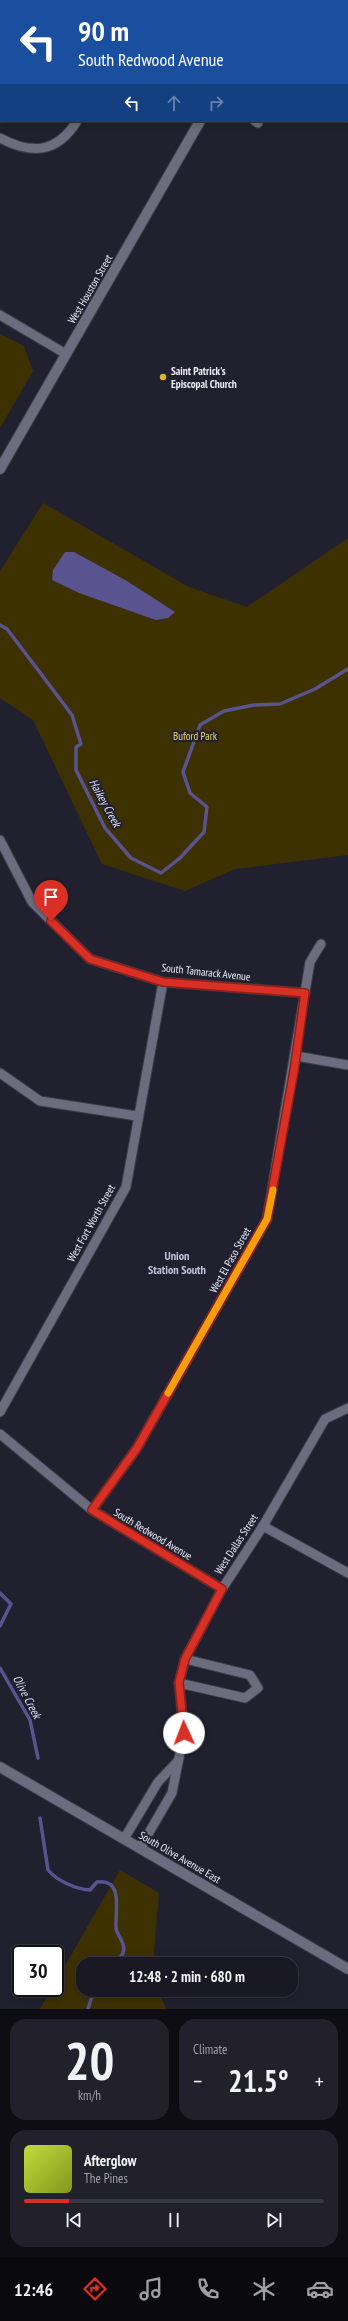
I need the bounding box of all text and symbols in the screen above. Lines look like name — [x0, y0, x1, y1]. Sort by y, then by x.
text: 90 m — [78, 12, 129, 49]
icon: left — [12, 16, 64, 68]
text: South Redwood Avenue — [78, 48, 224, 71]
icon: left — [121, 92, 143, 114]
icon: ahead — [163, 92, 185, 114]
icon: right — [205, 92, 227, 114]
street label: West Houston Street — [65, 252, 115, 326]
place label: Saint Patrick's Episcopal Church — [171, 364, 237, 391]
marker: Saint Patrick's Episcopal Church — [158, 372, 168, 382]
park label: Buford Park — [173, 729, 218, 743]
water label: Haikey Creek — [86, 776, 125, 831]
pin — [34, 880, 68, 921]
icon: arrive — [40, 886, 62, 908]
street label: South Tamarack Avenue — [161, 960, 252, 984]
street label: West Fort Worth Street — [64, 1182, 118, 1264]
street label: West El Paso Street — [206, 1225, 254, 1295]
district label: Union Station South — [148, 1248, 206, 1277]
street label: South Redwood Avenue — [111, 1505, 195, 1563]
street label: West Dallas Street — [211, 1511, 261, 1577]
water label: Olive Creek — [10, 1672, 46, 1722]
position arrow — [163, 1712, 205, 1754]
street label: South Olive Avenue East — [137, 1828, 223, 1886]
speed limit sign: 30 — [12, 1945, 64, 1997]
text: 12:48 · 2 min · 680 m — [129, 1967, 245, 1986]
text: 20 — [65, 2027, 114, 2094]
text: Climate — [193, 2041, 227, 2058]
text: 21.5° — [228, 2061, 289, 2100]
text: − — [193, 2067, 202, 2095]
text: + — [315, 2067, 324, 2095]
text: km/h — [78, 2087, 101, 2104]
text: Afterglow — [84, 2151, 136, 2170]
text: The Pines — [84, 2170, 128, 2187]
icon: previous — [63, 2209, 85, 2231]
icon: pause — [163, 2209, 185, 2231]
icon: next — [263, 2209, 285, 2231]
icon: directions — [81, 2275, 109, 2303]
icon: music — [137, 2275, 165, 2303]
icon: phone — [194, 2275, 222, 2303]
icon: climate — [250, 2275, 278, 2303]
icon: car — [306, 2275, 334, 2303]
text: 12:46 — [14, 2278, 53, 2301]

